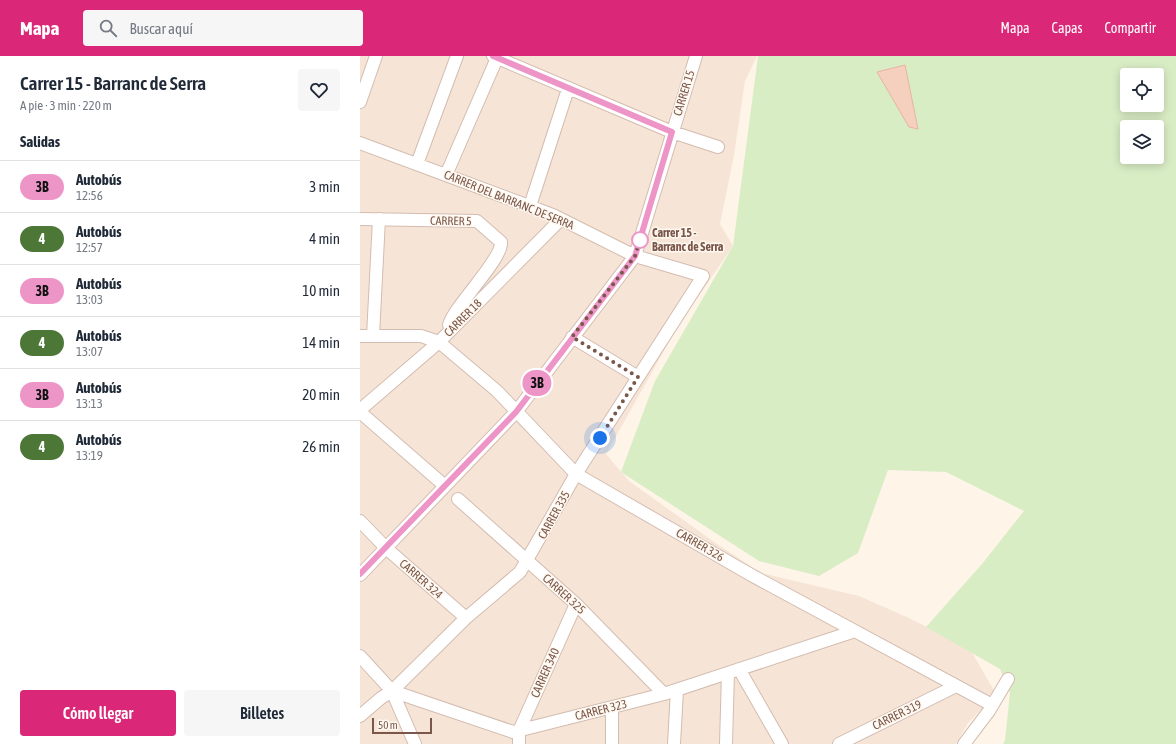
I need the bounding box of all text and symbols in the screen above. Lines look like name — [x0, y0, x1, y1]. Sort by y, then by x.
search box — [83, 10, 363, 46]
text: Mapa — [20, 17, 59, 39]
icon: search — [97, 17, 119, 39]
text: Buscar aquí — [129, 20, 193, 37]
text: Mapa — [1001, 20, 1030, 36]
text: Capas — [1052, 20, 1083, 36]
text: Compartir — [1105, 20, 1156, 36]
street label: CARRER 15 — [670, 68, 698, 118]
map controls — [1120, 68, 1164, 164]
button: locate — [1120, 68, 1164, 112]
button: heart — [298, 69, 340, 111]
text: Carrer 15 - Barranc de Serra — [20, 72, 206, 94]
text: A pie · 3 min · 220 m — [20, 98, 112, 113]
button: layers — [1120, 120, 1164, 164]
text: Salidas — [20, 133, 60, 150]
street label: CARRER DEL BARRANC DE SERRA — [442, 167, 576, 233]
text: Autobús — [76, 171, 121, 188]
text: 3 min — [309, 178, 340, 195]
text: 3B — [35, 179, 49, 195]
text: 12:56 — [76, 188, 103, 203]
street label: CARRER 5 — [430, 214, 472, 228]
text: Autobús — [76, 223, 121, 240]
place label: Carrer 15 - Barranc de Serra — [652, 226, 724, 254]
text: 4 min — [309, 230, 340, 247]
text: 4 — [39, 231, 45, 247]
marker: Carrer 15 - Barranc de Serra — [631, 231, 649, 249]
text: 12:57 — [76, 240, 103, 255]
text: Autobús — [76, 275, 121, 292]
text: 10 min — [302, 282, 340, 299]
text: 3B — [35, 283, 49, 299]
text: 13:03 — [76, 292, 103, 307]
street label: CARRER 18 — [441, 296, 485, 340]
text: Autobús — [76, 327, 121, 344]
text: 14 min — [302, 334, 340, 351]
text: 4 — [39, 335, 45, 351]
text: 13:07 — [76, 344, 103, 359]
line badge: 3B — [519, 370, 555, 396]
text: 3B — [530, 375, 544, 391]
text: Autobús — [76, 379, 121, 396]
text: 20 min — [302, 386, 340, 403]
text: 3B — [35, 387, 49, 403]
text: 13:13 — [76, 396, 103, 411]
your location — [590, 428, 610, 448]
text: Autobús — [76, 431, 121, 448]
text: 26 min — [302, 438, 340, 455]
text: 4 — [39, 439, 45, 455]
text: 13:19 — [76, 448, 103, 463]
street label: CARRER 335 — [535, 488, 573, 542]
street label: CARRER 326 — [674, 526, 727, 564]
street label: CARRER 324 — [396, 556, 446, 602]
street label: CARRER 325 — [540, 571, 588, 617]
street label: CARRER 340 — [528, 646, 562, 700]
button: Cómo llegar — [20, 690, 176, 736]
button: Billetes — [184, 690, 340, 736]
street label: CARRER 323 — [574, 697, 628, 723]
street label: CARRER 319 — [870, 697, 924, 733]
scale bar — [372, 716, 432, 735]
text: 50 m — [378, 719, 398, 731]

